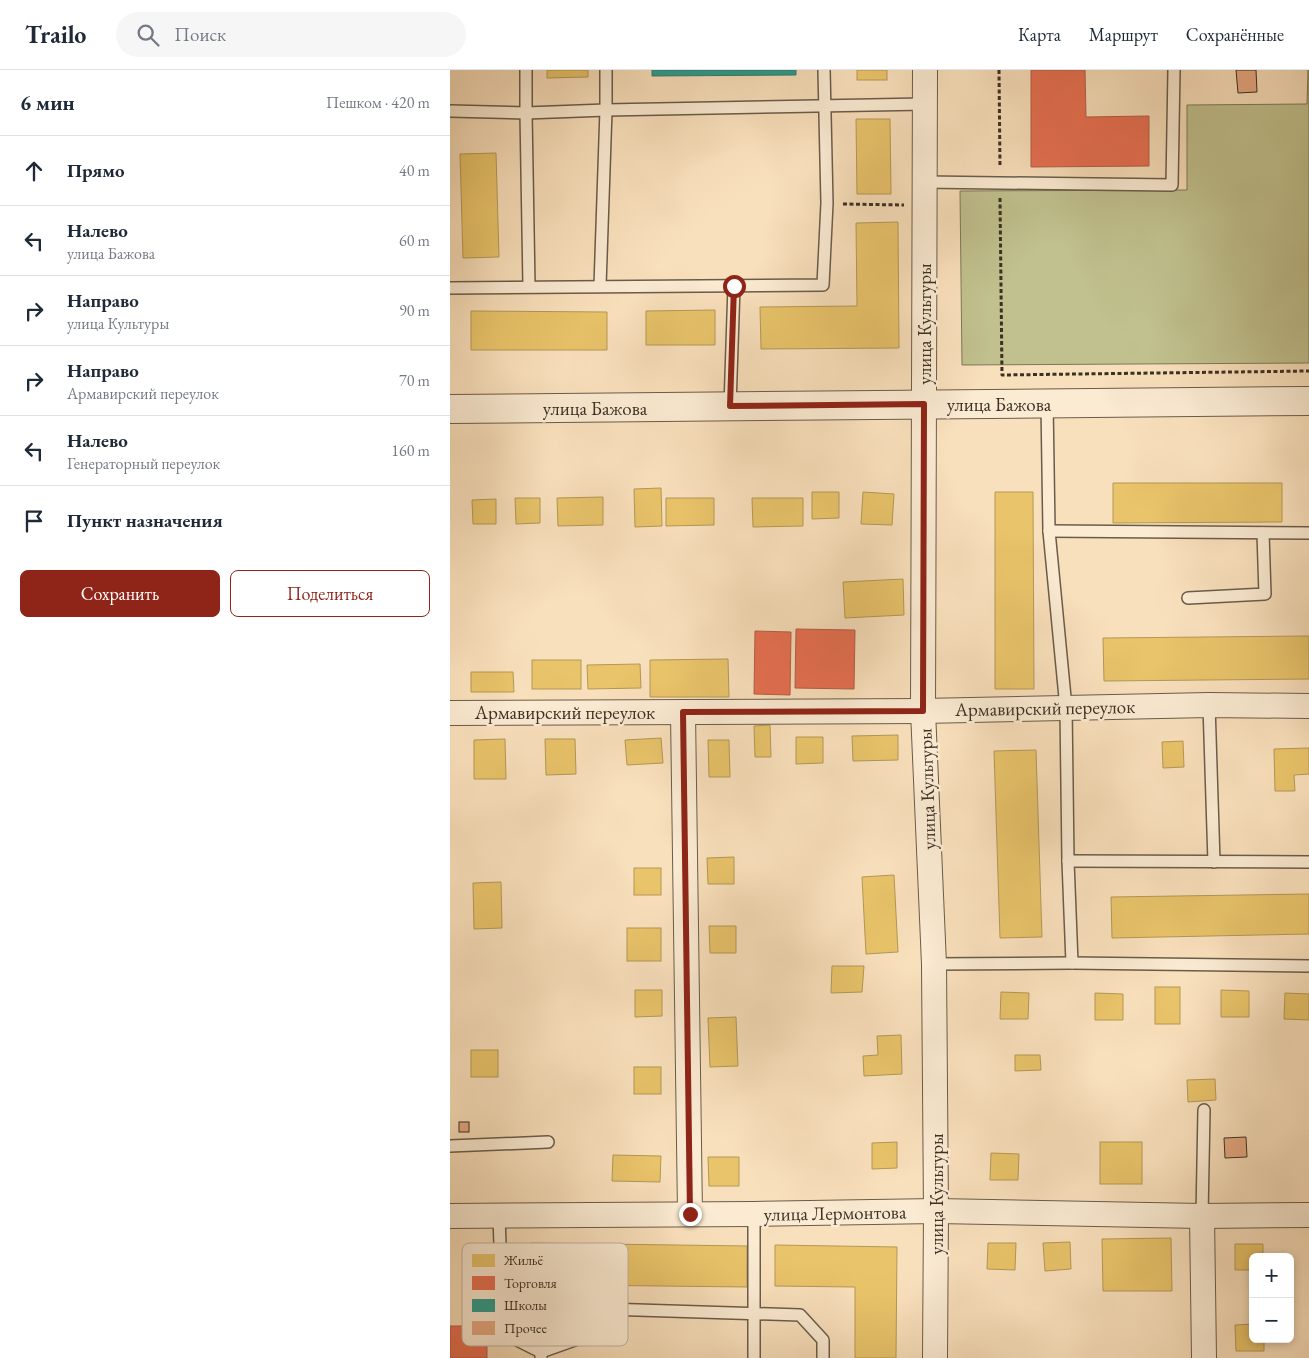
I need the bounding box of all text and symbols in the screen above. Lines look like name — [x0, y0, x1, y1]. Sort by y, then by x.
search box — [116, 12, 466, 57]
text: Trailo — [25, 19, 86, 50]
icon: search — [134, 21, 162, 49]
text: Поиск — [174, 22, 226, 47]
text: Карта — [1018, 23, 1061, 46]
text: Маршрут — [1089, 23, 1158, 46]
text: Сохранённые — [1186, 23, 1284, 46]
text: 6 мин — [20, 89, 75, 116]
text: Пешком · 420 m — [326, 92, 430, 113]
icon: ahead — [20, 157, 48, 185]
text: Прямо — [67, 158, 125, 183]
text: 40 m — [399, 160, 430, 181]
text: Налево — [67, 218, 128, 243]
icon: left — [20, 227, 48, 255]
text: 60 m — [399, 230, 430, 251]
text: улица Бажова — [67, 243, 155, 264]
street label: улица Культуры — [912, 263, 937, 385]
route start — [723, 275, 746, 298]
text: Направо — [67, 288, 139, 313]
icon: right — [20, 297, 48, 325]
text: 90 m — [399, 300, 430, 321]
text: улица Культуры — [67, 313, 169, 334]
text: Направо — [67, 358, 139, 383]
icon: right — [20, 367, 48, 395]
text: 70 m — [399, 370, 430, 391]
text: Армавирский переулок — [67, 383, 219, 404]
street label: улица Бажова — [947, 392, 1052, 417]
street label: улица Бажова — [543, 396, 648, 421]
text: Налево — [67, 428, 128, 453]
icon: left — [20, 437, 48, 465]
text: 160 m — [391, 440, 430, 461]
text: Генераторный переулок — [67, 453, 220, 474]
icon: arrive — [20, 507, 48, 535]
text: Пункт назначения — [67, 508, 223, 533]
button: Сохранить — [20, 570, 220, 617]
button: Поделиться — [230, 570, 430, 617]
street label: Армавирский переулок — [954, 694, 1135, 722]
street label: Армавирский переулок — [474, 700, 655, 725]
street label: улица Культуры — [912, 728, 942, 850]
street label: улица Культуры — [924, 1133, 949, 1255]
street label: улица Лермонтова — [763, 1199, 907, 1227]
route end — [679, 1203, 702, 1226]
legend — [462, 1243, 628, 1346]
text: Жильё — [503, 1251, 544, 1269]
map controls — [1249, 1253, 1294, 1343]
button: + — [1249, 1253, 1294, 1298]
text: Торговля — [504, 1274, 557, 1292]
text: Школы — [504, 1296, 547, 1314]
button: − — [1249, 1298, 1294, 1343]
text: Прочее — [504, 1319, 547, 1337]

